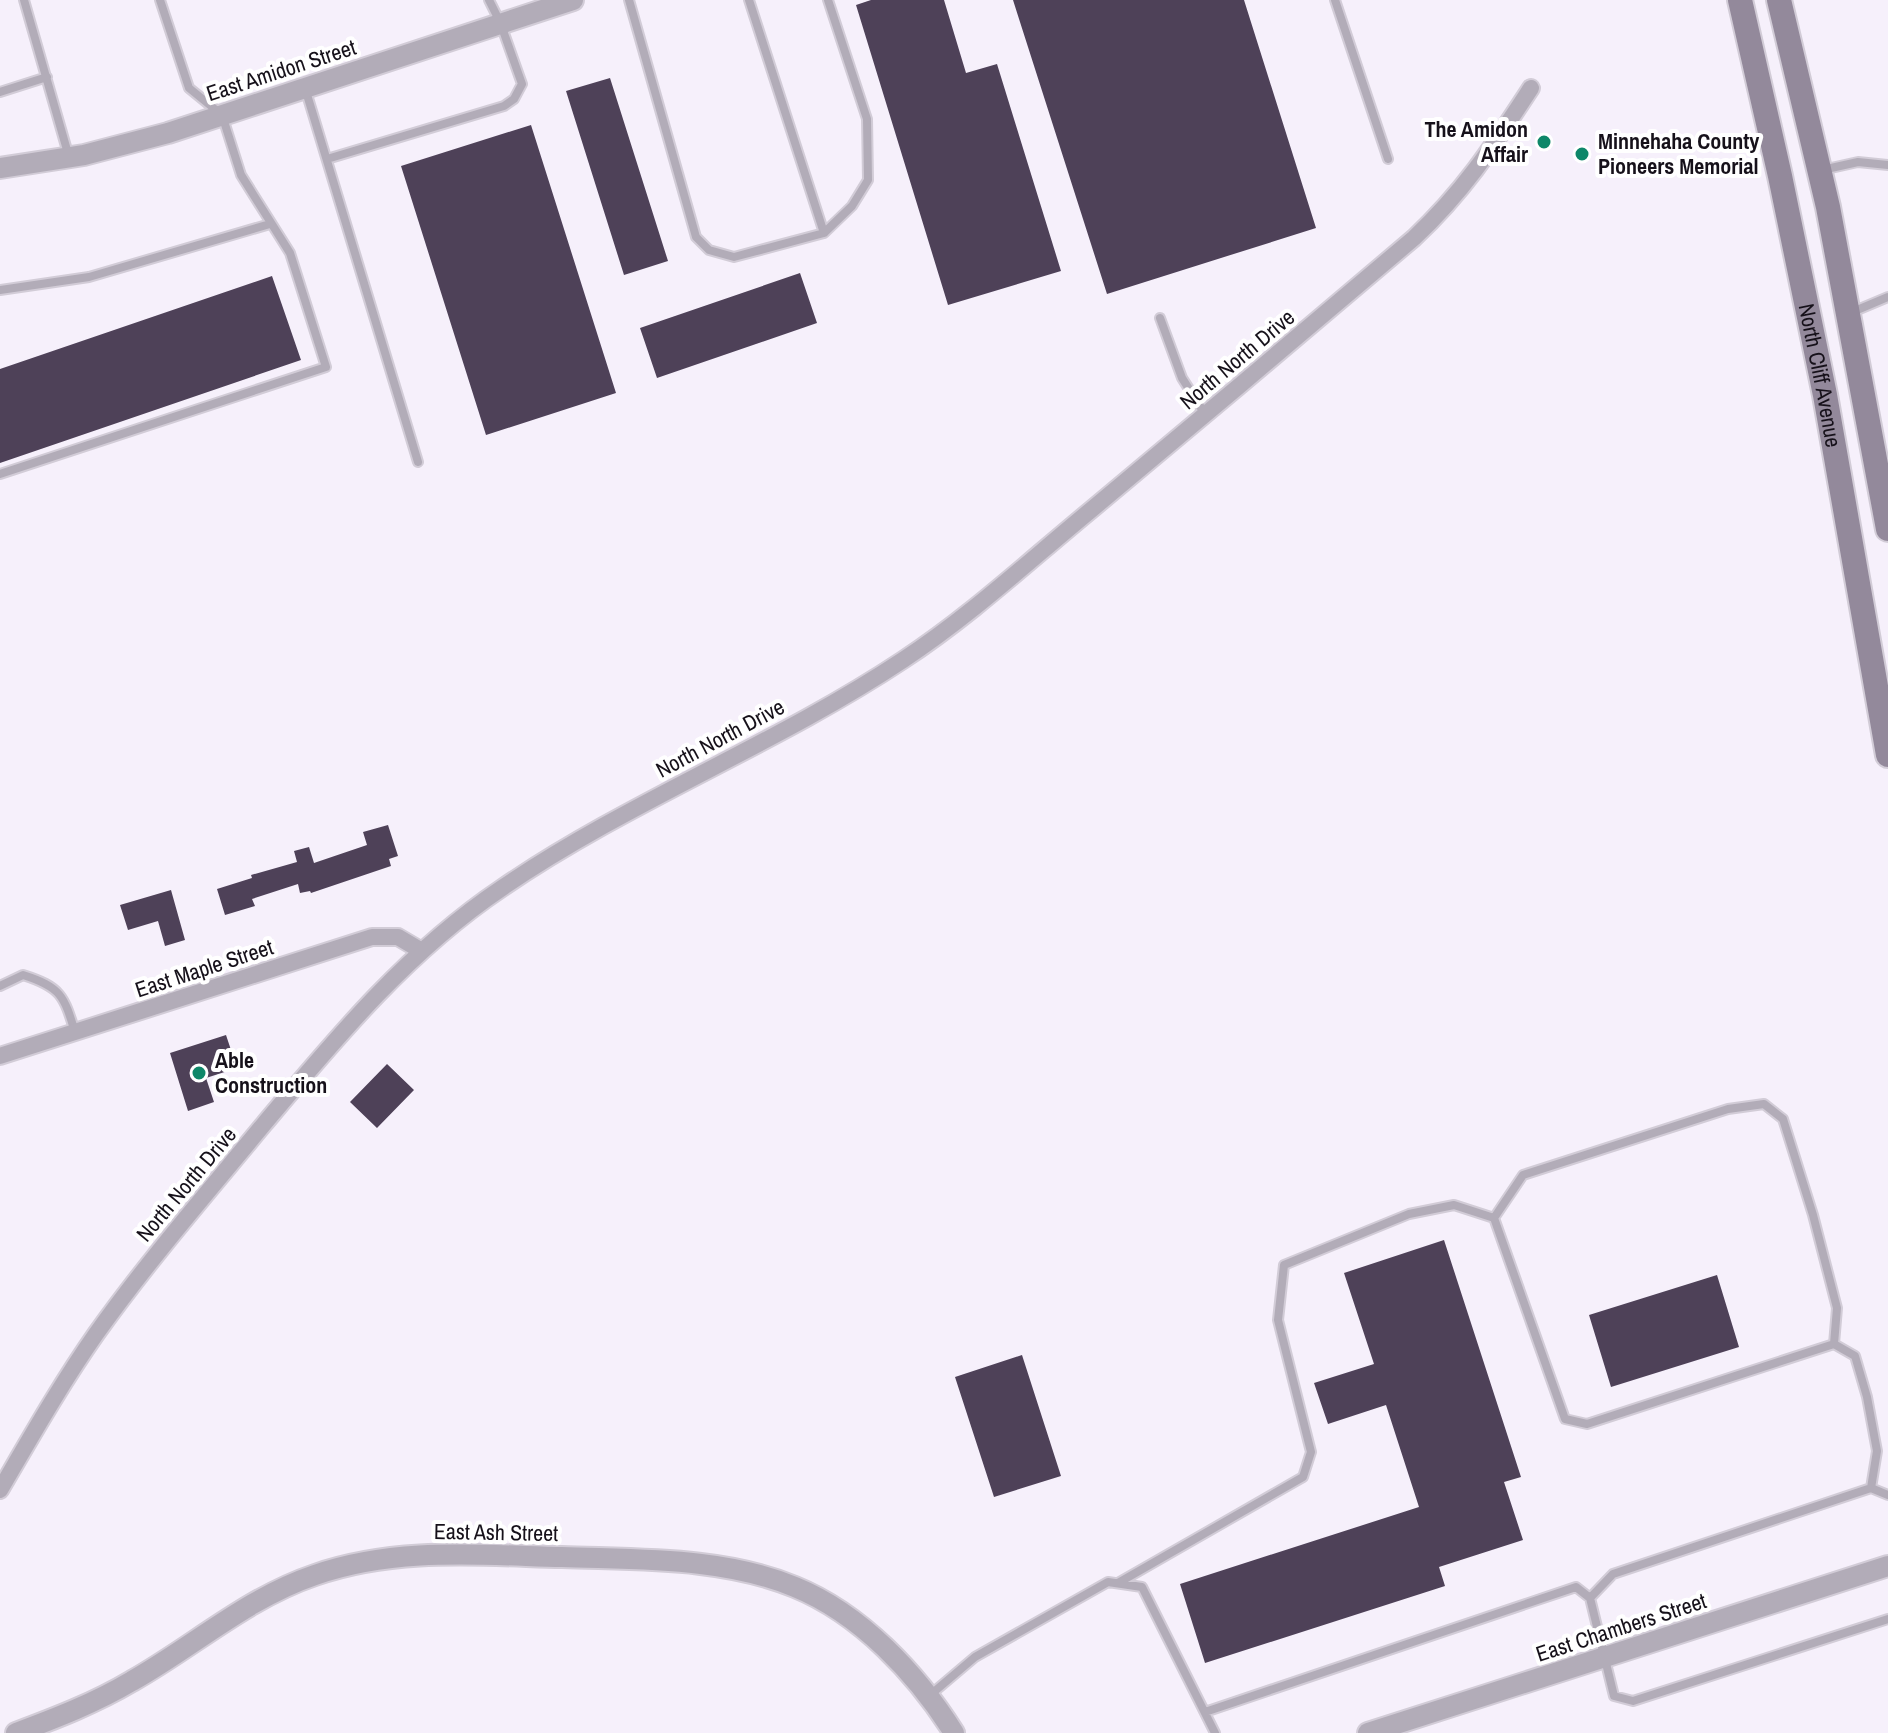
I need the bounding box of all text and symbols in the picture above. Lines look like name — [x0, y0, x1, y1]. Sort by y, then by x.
street label: East Amidon Street — [202, 32, 360, 108]
place label: The Amidon Affair — [1424, 114, 1528, 169]
place label: Minnehaha County Pioneers Memorial — [1598, 126, 1759, 181]
marker: The Amidon Affair — [1535, 133, 1553, 151]
marker: Minnehaha County Pioneers Memorial — [1573, 145, 1591, 163]
street label: North Cliff Avenue — [1792, 301, 1849, 450]
street label: North North Drive — [1173, 302, 1301, 416]
street label: North North Drive — [651, 692, 789, 784]
street label: East Maple Street — [131, 932, 277, 1004]
place label: Able Construction — [215, 1045, 327, 1100]
marker: Able Construction — [190, 1064, 208, 1082]
street label: North North Drive — [129, 1120, 243, 1248]
street label: East Ash Street — [434, 1516, 558, 1548]
street label: East Chambers Street — [1532, 1585, 1710, 1669]

